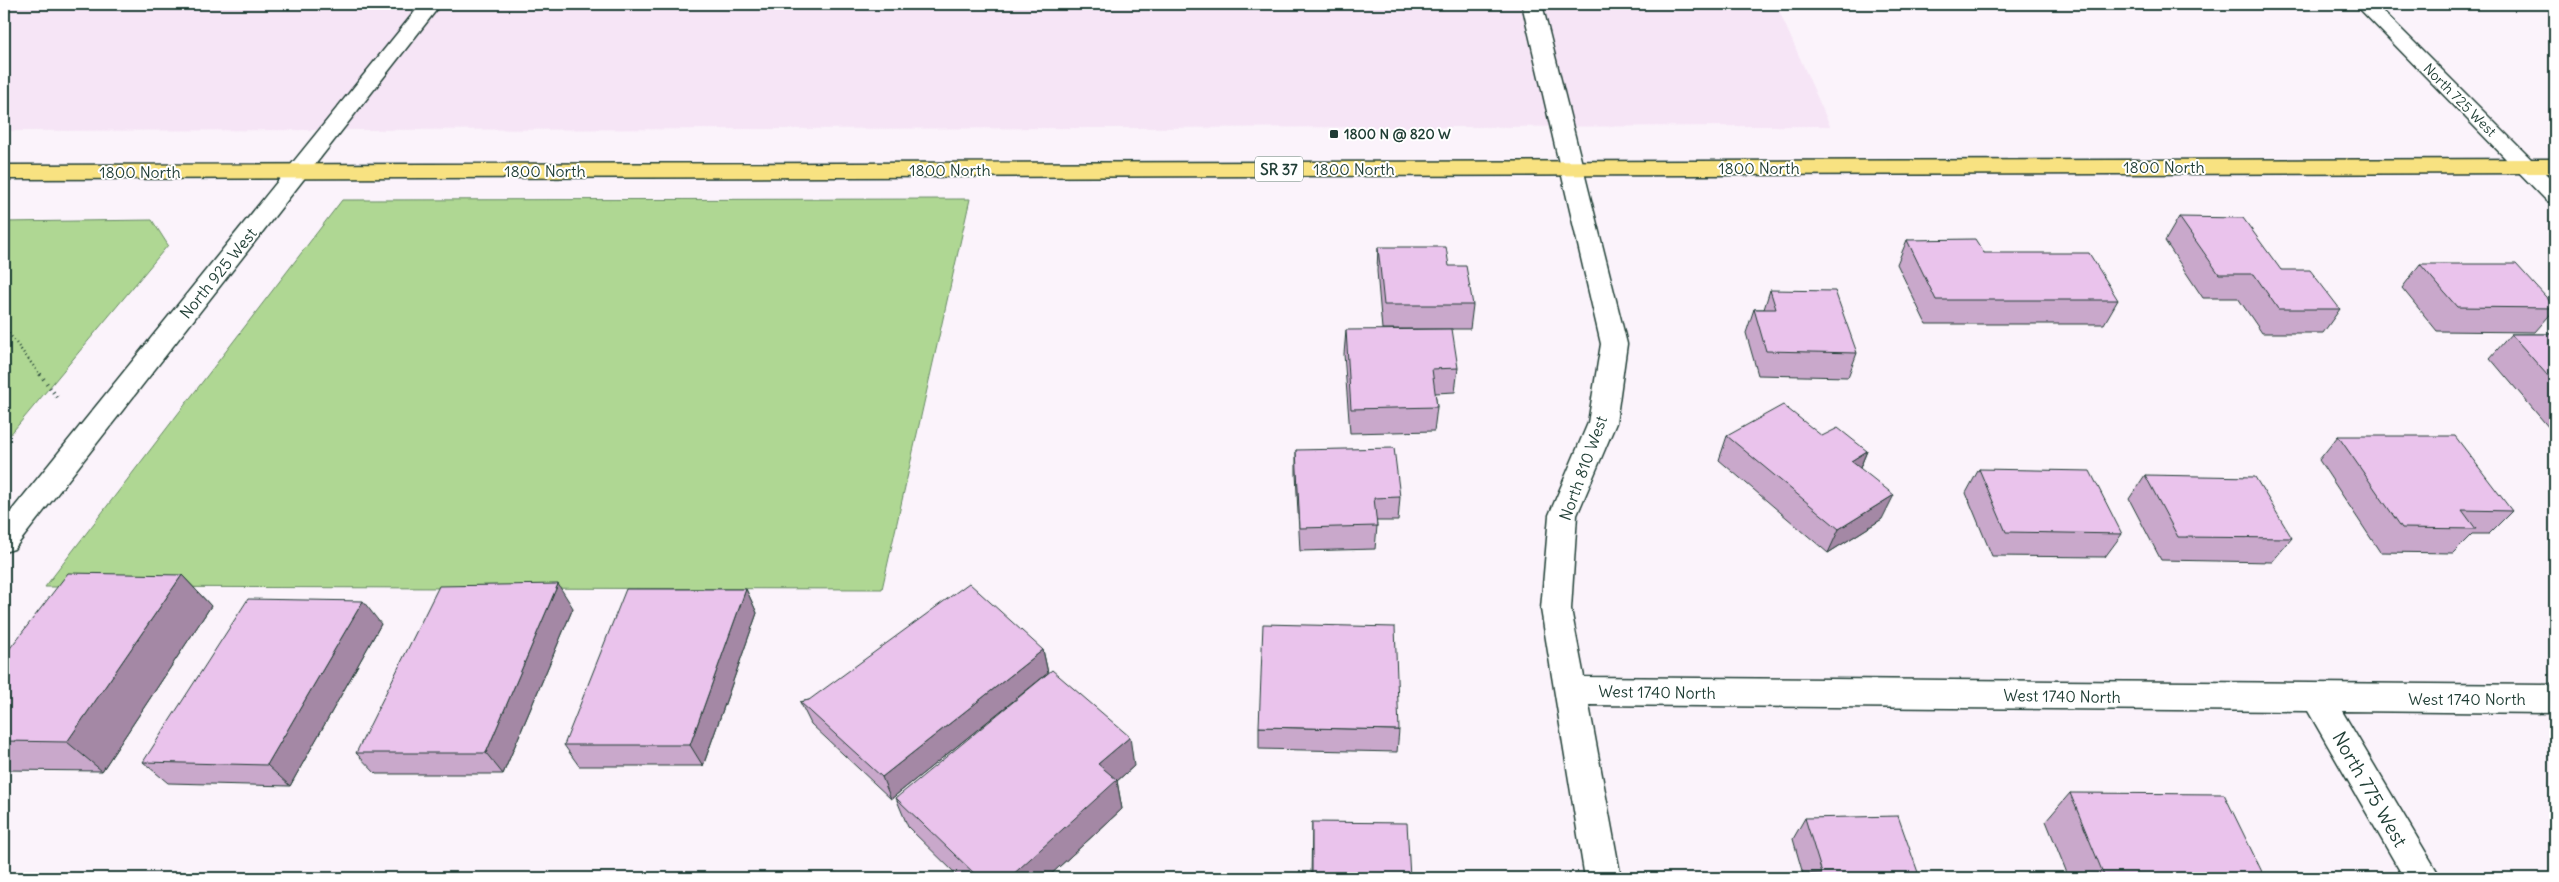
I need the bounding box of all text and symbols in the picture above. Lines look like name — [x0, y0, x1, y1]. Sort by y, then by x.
street label: North 725 West — [2420, 60, 2501, 141]
place label: 1800 N @ 820 W — [1344, 125, 1451, 143]
marker: 1800 N @ 820 W — [1328, 128, 1340, 140]
road number: SR 37 — [1255, 156, 1303, 182]
street label: 1800 North — [2123, 157, 2205, 177]
street label: 1800 North — [1718, 158, 1800, 178]
street label: 1800 North — [1313, 159, 1395, 179]
street label: 1800 North — [909, 160, 991, 180]
street label: 1800 North — [504, 161, 586, 181]
street label: 1800 North — [99, 162, 181, 182]
street label: North 925 West — [175, 223, 261, 322]
street label: North 810 West — [1555, 412, 1611, 523]
street label: West 1740 North — [1598, 681, 1716, 703]
street label: West 1740 North — [2003, 685, 2121, 707]
street label: West 1740 North — [2408, 689, 2526, 709]
street label: North 775 West — [2327, 727, 2413, 851]

